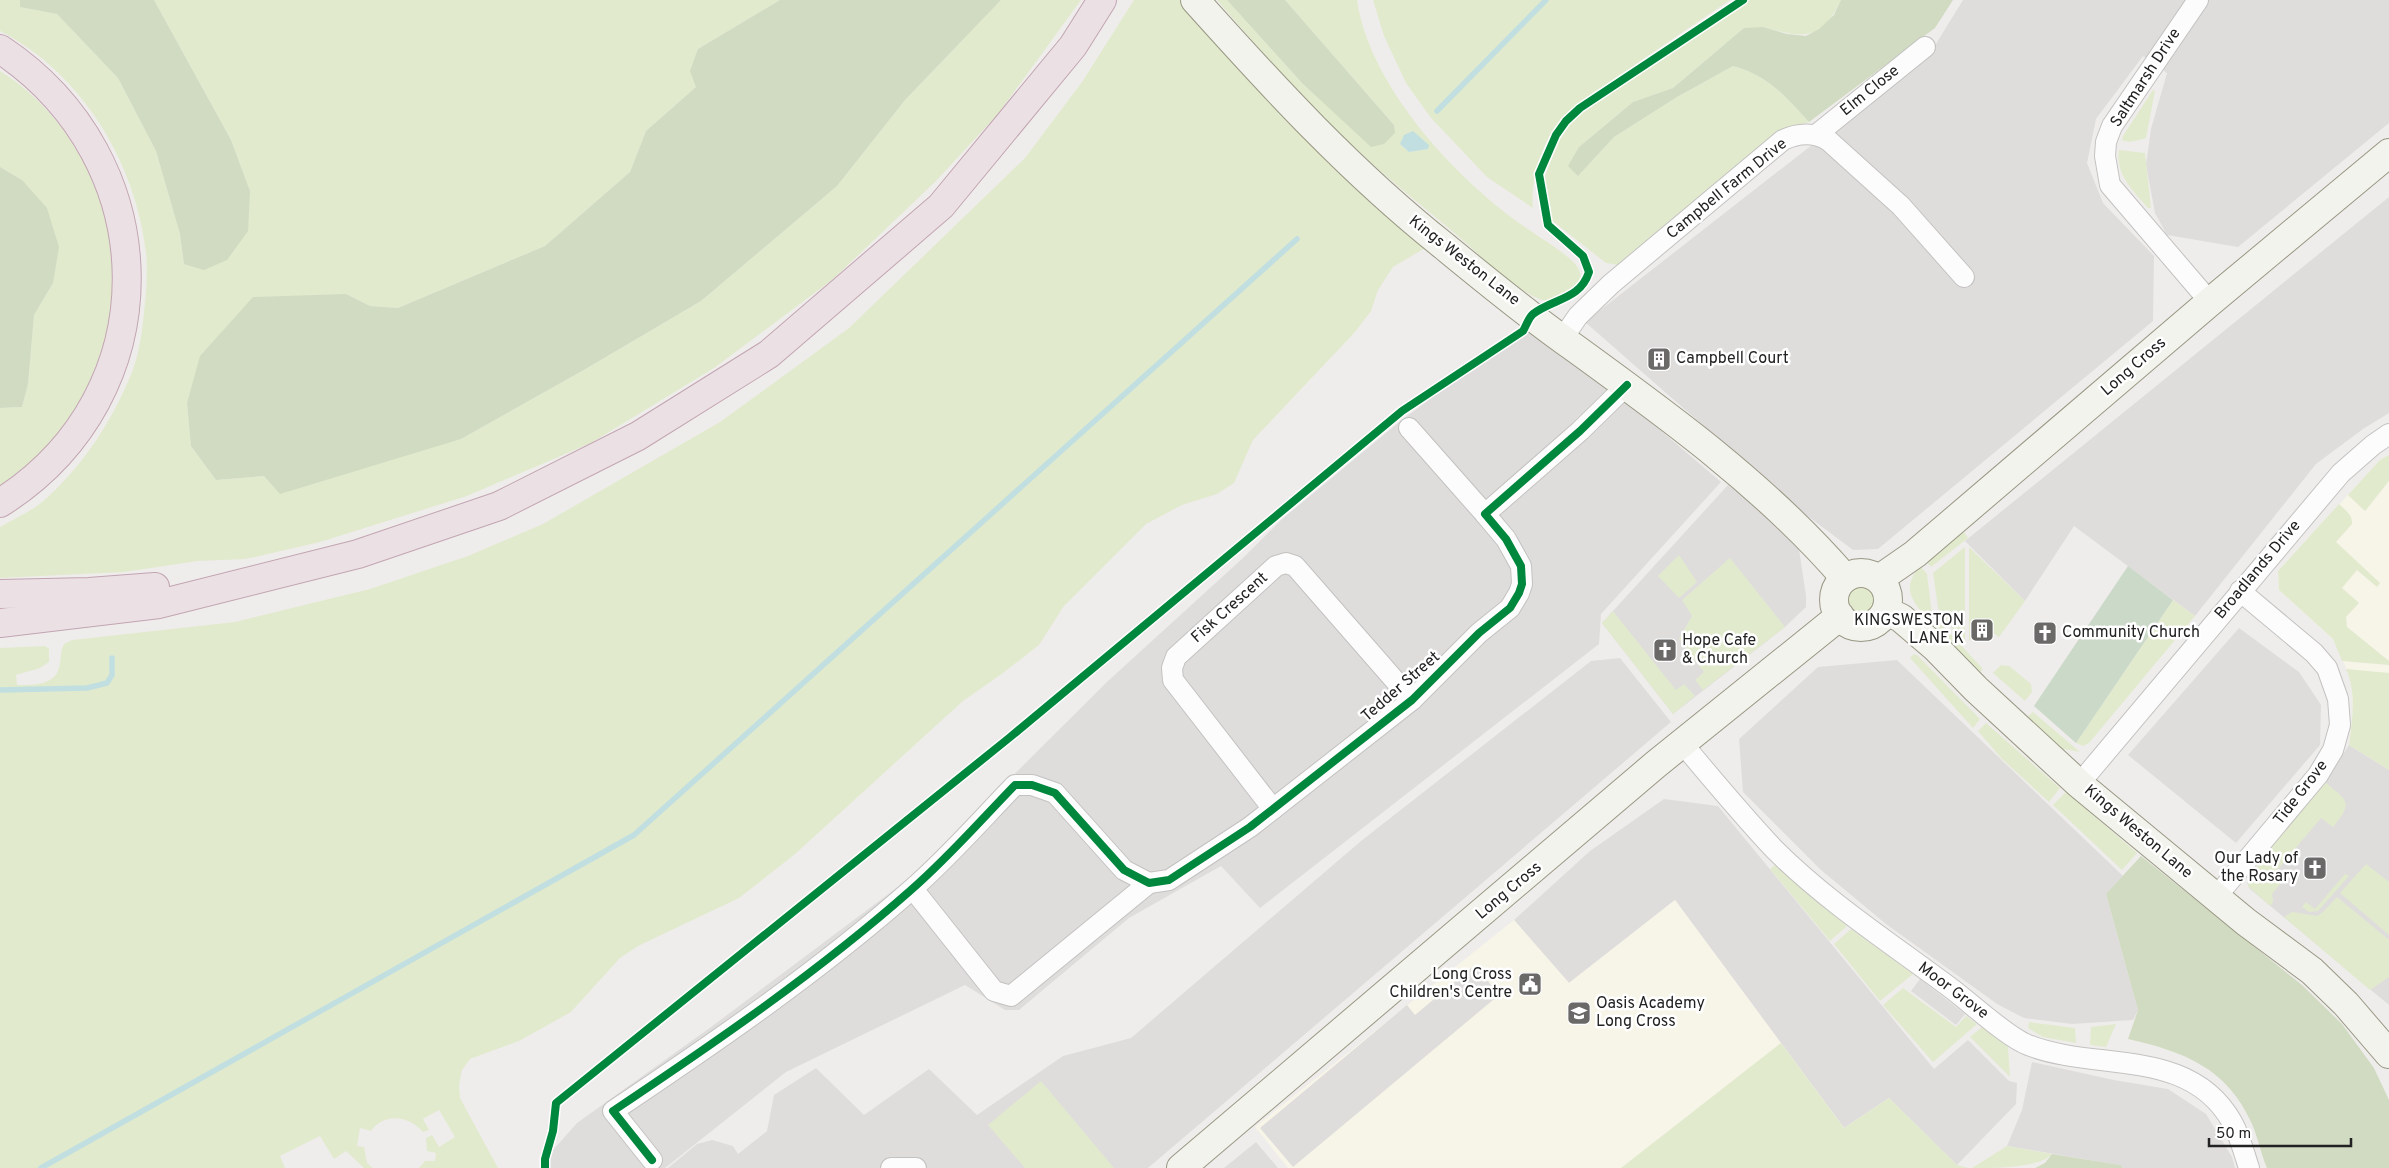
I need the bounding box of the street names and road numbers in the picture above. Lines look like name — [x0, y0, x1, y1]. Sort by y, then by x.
street label: Saltmarsh Drive — [2107, 25, 2185, 131]
street label: Elm Close — [1836, 61, 1904, 121]
street label: Campbell Farm Drive — [1663, 134, 1791, 244]
street label: Kings Weston Lane — [1404, 211, 1524, 311]
street label: Long Cross — [2097, 333, 2171, 401]
street label: Broadlands Drive — [2211, 516, 2305, 624]
street label: Fisk Crescent — [1187, 568, 1273, 648]
street label: Tedder Street — [1358, 647, 1444, 727]
street label: Tide Grove — [2269, 756, 2333, 830]
street label: Kings Weston Lane — [2080, 781, 2196, 883]
street label: Long Cross — [1472, 858, 1546, 924]
street label: Moor Grove — [1914, 958, 1992, 1024]

